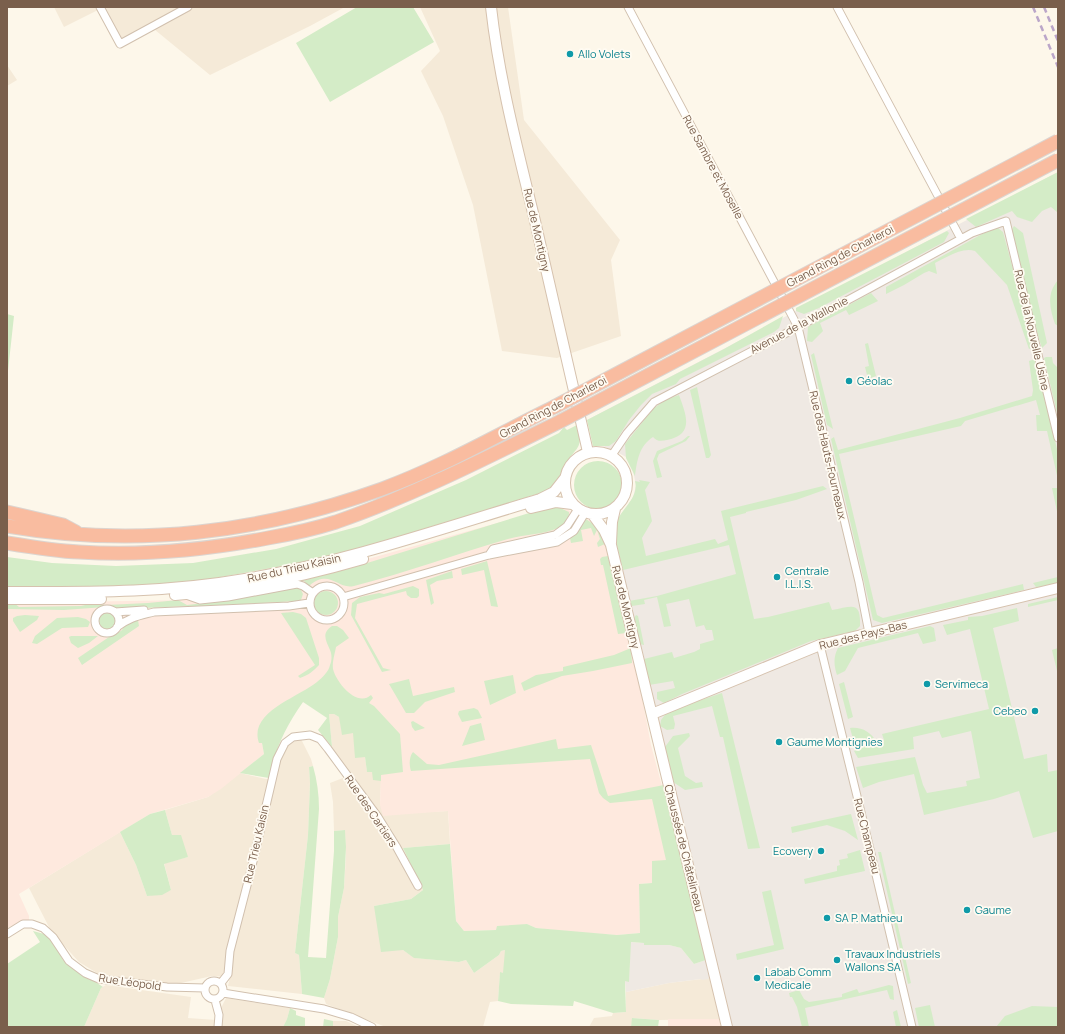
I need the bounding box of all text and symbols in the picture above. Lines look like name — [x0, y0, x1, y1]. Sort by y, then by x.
place label: Allo Volets — [578, 46, 631, 61]
marker: Allo Volets — [565, 49, 575, 59]
street label: Rue Sambre et Moselle — [680, 112, 748, 222]
street label: Rue de Montigny — [521, 187, 554, 273]
street label: Grand Ring de Charleroi — [784, 221, 896, 290]
street label: Rue de la Nouvelle Usine — [1011, 268, 1054, 392]
street label: Avenue de la Wallonie — [747, 292, 851, 357]
street label: Grand Ring de Charleroi — [497, 372, 609, 441]
place label: Géolac — [857, 373, 892, 388]
marker: Géolac — [844, 376, 854, 386]
street label: Rue des Hauts-Fourneaux — [806, 389, 851, 521]
street label: Rue du Trieu Kaisin — [246, 550, 342, 586]
place label: Centrale I.L.I.S. — [785, 563, 829, 591]
street label: Rue de Montigny — [609, 564, 644, 650]
marker: Centrale I.L.I.S. — [772, 572, 782, 582]
street label: Rue des Pays-Bas — [817, 616, 909, 653]
place label: Servimeca — [935, 676, 988, 691]
marker: Servimeca — [922, 679, 932, 689]
place label: Cebeo — [993, 703, 1027, 718]
marker: Cebeo — [1030, 706, 1040, 716]
place label: Gaume Montignies — [787, 734, 883, 749]
marker: Gaume Montignies — [774, 737, 784, 747]
street label: Rue des Cartiers — [342, 772, 401, 850]
street label: Chaussée de Châtelineau — [661, 783, 708, 913]
street label: Rue Champeau — [851, 797, 884, 875]
street label: Rue Trieu Kaisin — [239, 803, 272, 885]
place label: Ecovery — [773, 843, 813, 858]
marker: Ecovery — [816, 846, 826, 856]
place label: Gaume — [975, 902, 1012, 917]
marker: Gaume — [962, 905, 972, 915]
place label: SA P. Mathieu — [835, 910, 903, 925]
marker: SA P. Mathieu — [822, 913, 832, 923]
place label: Travaux Industriels Wallons SA — [845, 946, 940, 974]
marker: Travaux Industriels Wallons SA — [832, 955, 842, 965]
place label: Labab Comm Medicale — [765, 964, 831, 992]
street label: Rue Léopold — [98, 970, 162, 993]
marker: Labab Comm Medicale — [752, 973, 762, 983]

